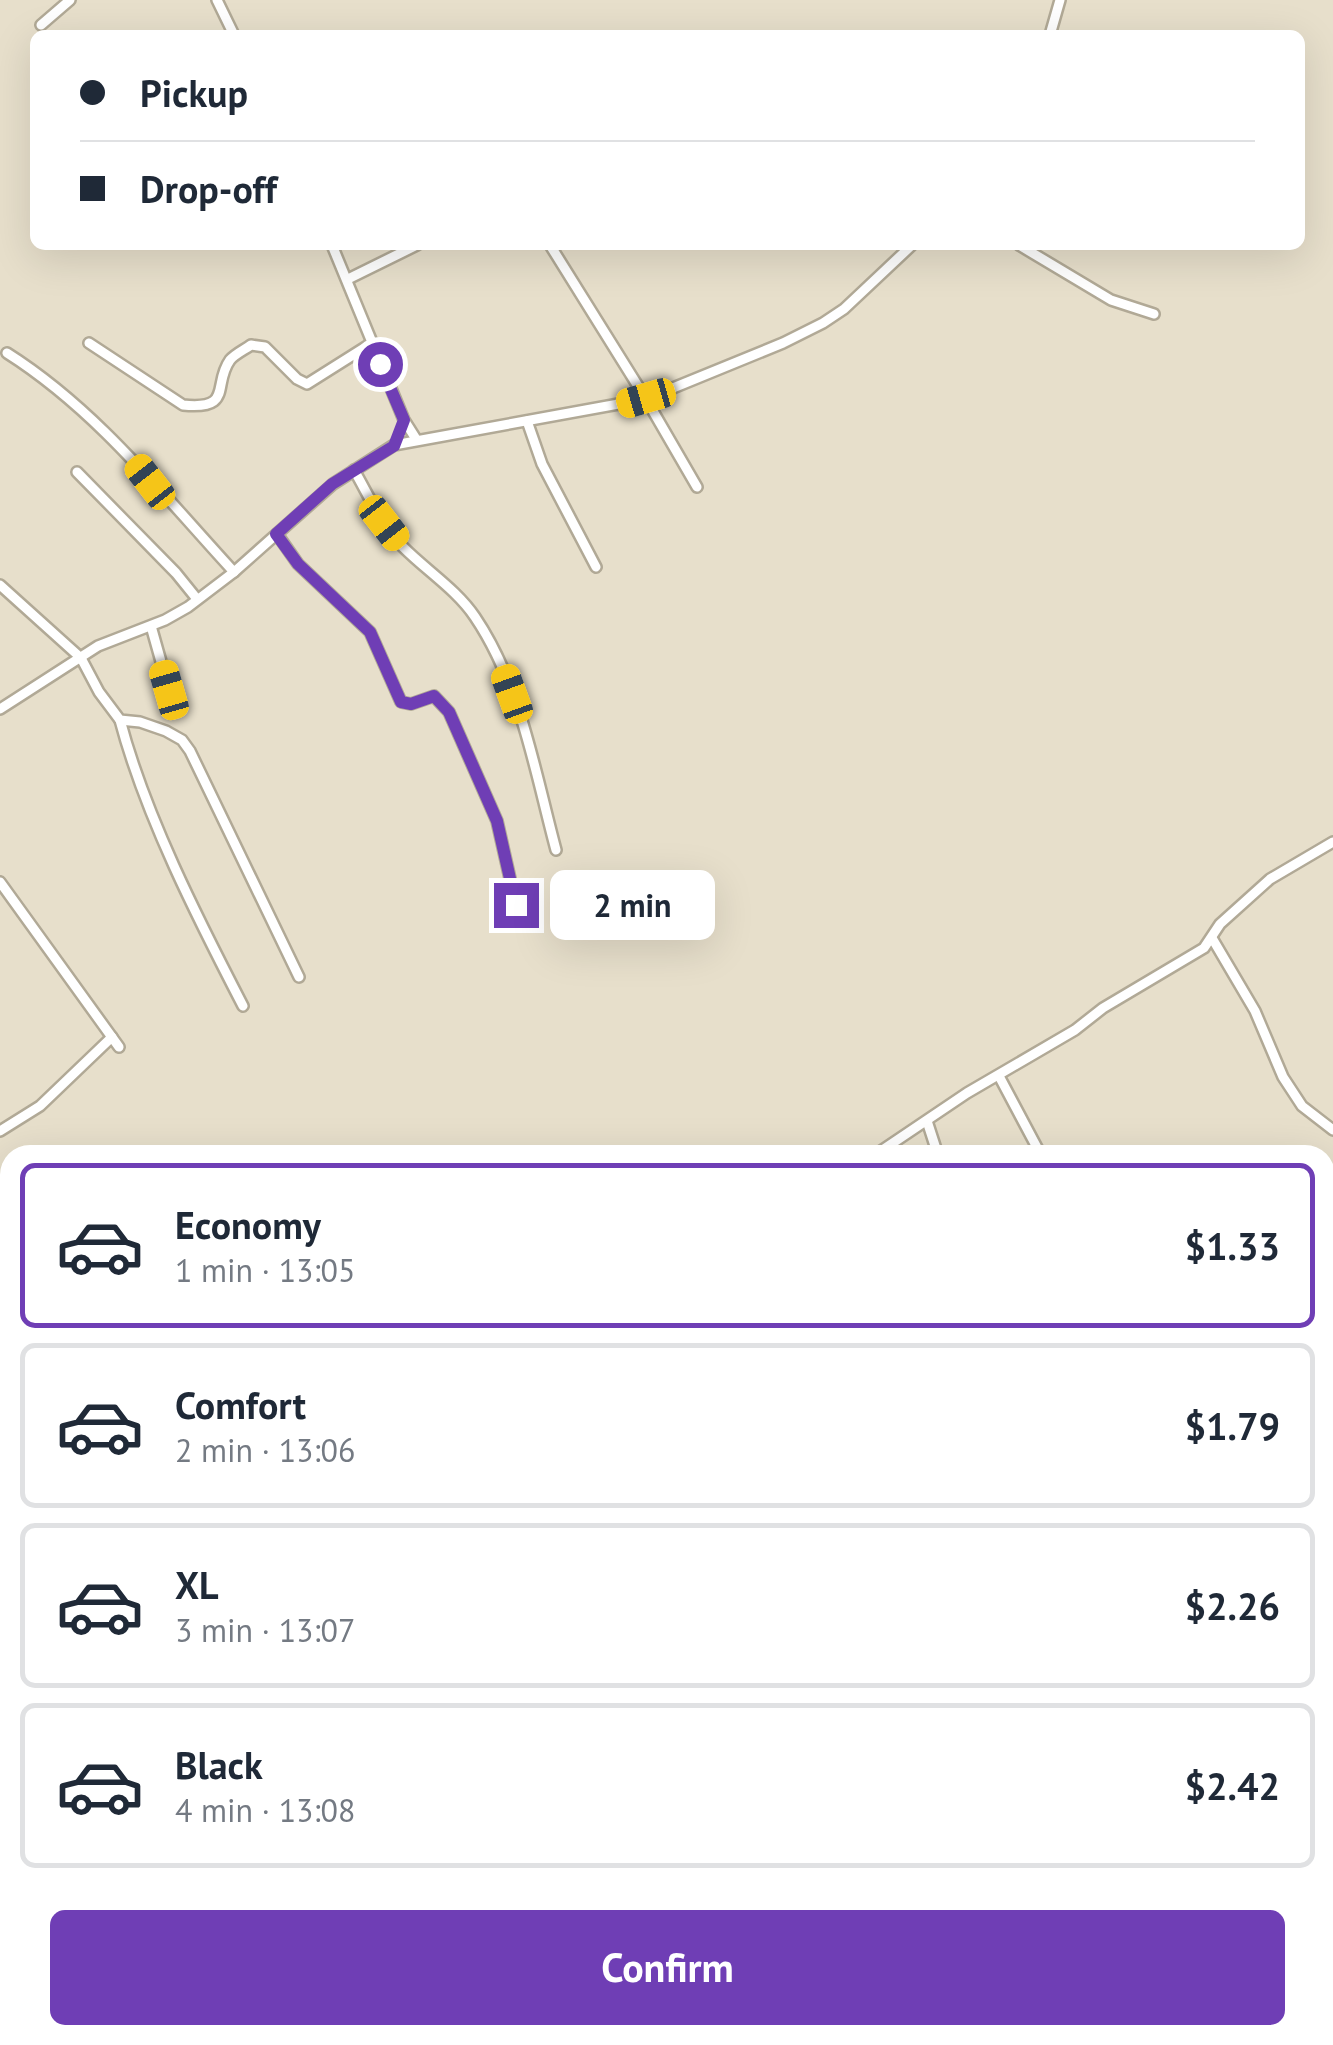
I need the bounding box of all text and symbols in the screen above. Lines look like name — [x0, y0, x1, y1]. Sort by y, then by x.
text: Pickup — [140, 68, 248, 117]
text: Drop-off — [140, 164, 277, 213]
route start — [358, 342, 403, 387]
car — [613, 375, 679, 421]
car — [120, 449, 180, 515]
car — [354, 490, 414, 556]
car — [146, 657, 192, 723]
car — [488, 661, 536, 727]
callout: 2 min — [551, 870, 716, 940]
route end — [494, 883, 539, 928]
text: 2 min — [593, 884, 672, 926]
text: Economy — [175, 1200, 321, 1249]
icon: car — [55, 1201, 145, 1291]
text: $1.33 — [1184, 1221, 1280, 1270]
text: 1 min · 13:05 — [175, 1249, 355, 1291]
text: Comfort — [175, 1380, 306, 1429]
icon: car — [55, 1381, 145, 1471]
text: $1.79 — [1184, 1401, 1280, 1450]
text: 2 min · 13:06 — [175, 1429, 355, 1471]
text: XL — [175, 1560, 219, 1609]
icon: car — [55, 1561, 145, 1651]
text: $2.26 — [1184, 1581, 1280, 1630]
text: 3 min · 13:07 — [175, 1609, 355, 1651]
text: Black — [175, 1740, 263, 1789]
icon: car — [55, 1741, 145, 1831]
text: $2.42 — [1184, 1761, 1280, 1810]
text: 4 min · 13:08 — [175, 1789, 355, 1831]
button: Confirm — [50, 1910, 1285, 2025]

